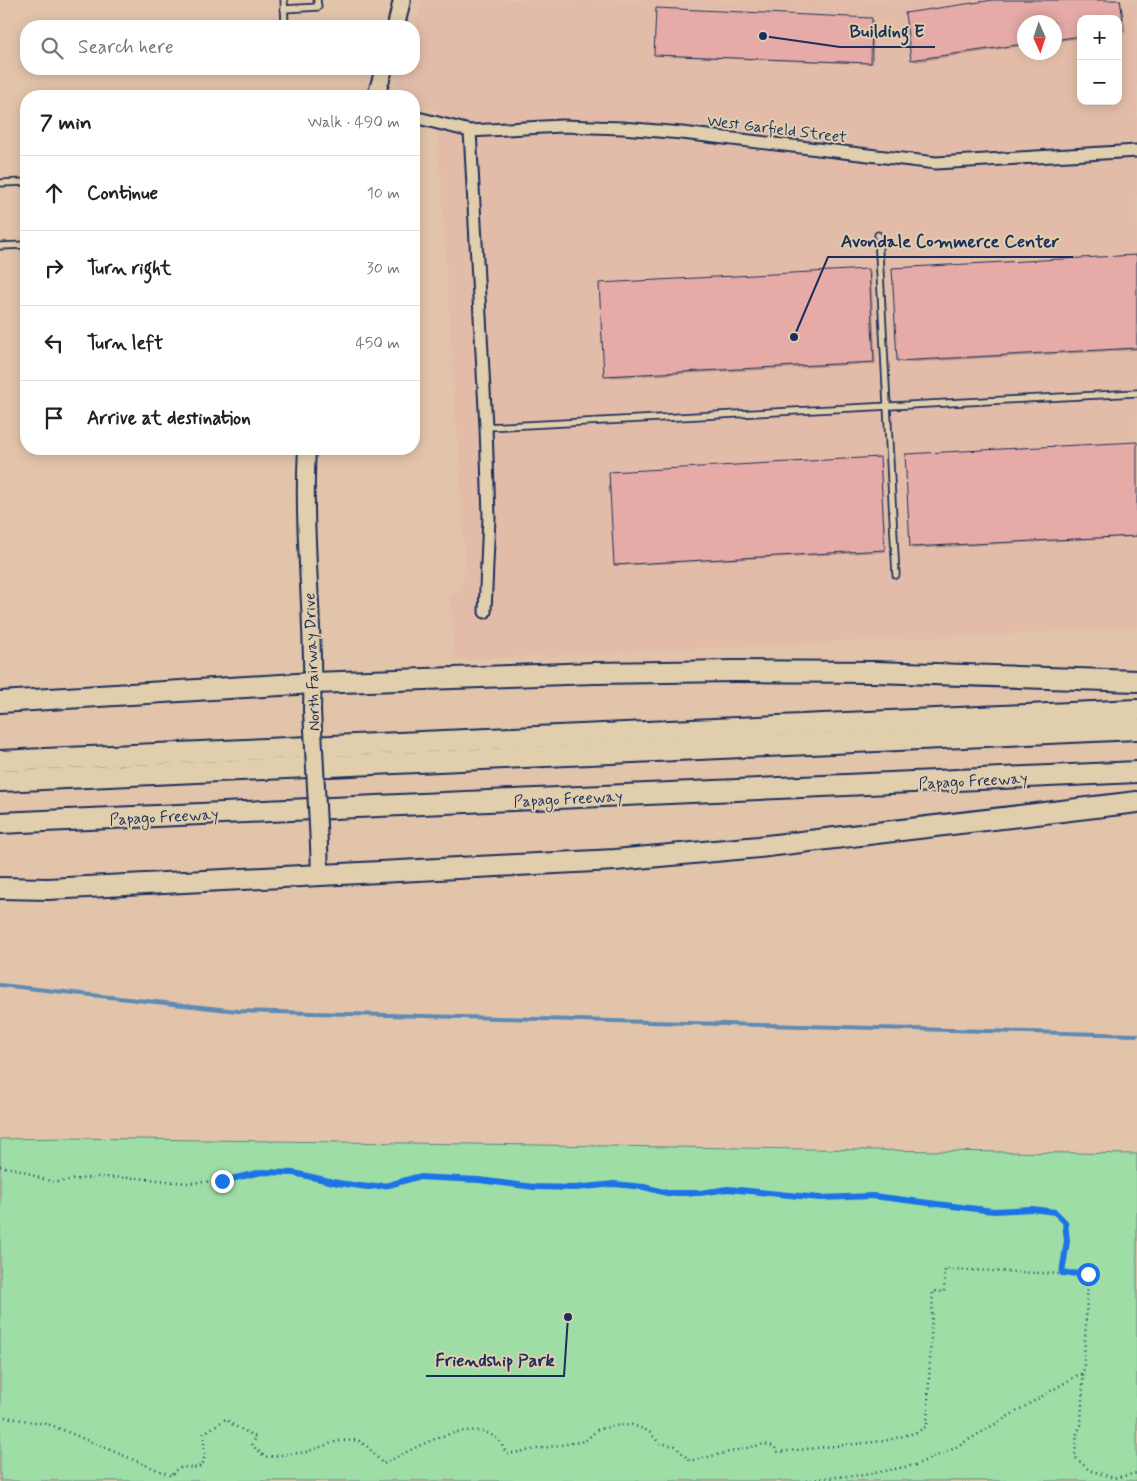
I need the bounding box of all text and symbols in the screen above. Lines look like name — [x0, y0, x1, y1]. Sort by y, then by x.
callout: Building E — [840, 14, 935, 47]
north arrow — [1017, 15, 1062, 60]
map controls — [1077, 15, 1122, 105]
button: + — [1077, 15, 1122, 60]
search box — [20, 20, 420, 75]
text: Building E — [849, 20, 925, 46]
icon: search — [38, 34, 66, 62]
text: Search here — [78, 35, 174, 60]
button: − — [1077, 60, 1122, 105]
text: 7 min — [40, 109, 92, 137]
street label: West Garfield Street — [706, 110, 848, 149]
text: Walk · 490 m — [308, 112, 400, 133]
icon: ahead — [40, 179, 68, 207]
text: Continue — [87, 181, 158, 206]
text: 10 m — [367, 183, 400, 204]
callout: Avondale Commerce Center — [828, 224, 1073, 257]
text: Avondale Commerce Center — [841, 230, 1060, 254]
icon: right — [40, 254, 68, 282]
text: Turn right — [87, 256, 171, 281]
text: 30 m — [367, 258, 400, 279]
icon: left — [40, 329, 68, 357]
text: Turn left — [87, 331, 163, 356]
text: 450 m — [355, 333, 400, 354]
icon: arrive — [40, 404, 68, 432]
text: Arrive at destination — [87, 406, 251, 431]
street label: North Fairway Drive — [300, 592, 325, 731]
street label: Papago Freeway — [918, 768, 1028, 796]
street label: Papago Freeway — [513, 786, 623, 814]
street label: Papago Freeway — [109, 804, 219, 832]
route end — [211, 1170, 234, 1193]
route start — [1077, 1263, 1100, 1286]
callout: Friendship Park — [426, 1343, 564, 1376]
text: Friendship Park — [435, 1349, 555, 1373]

